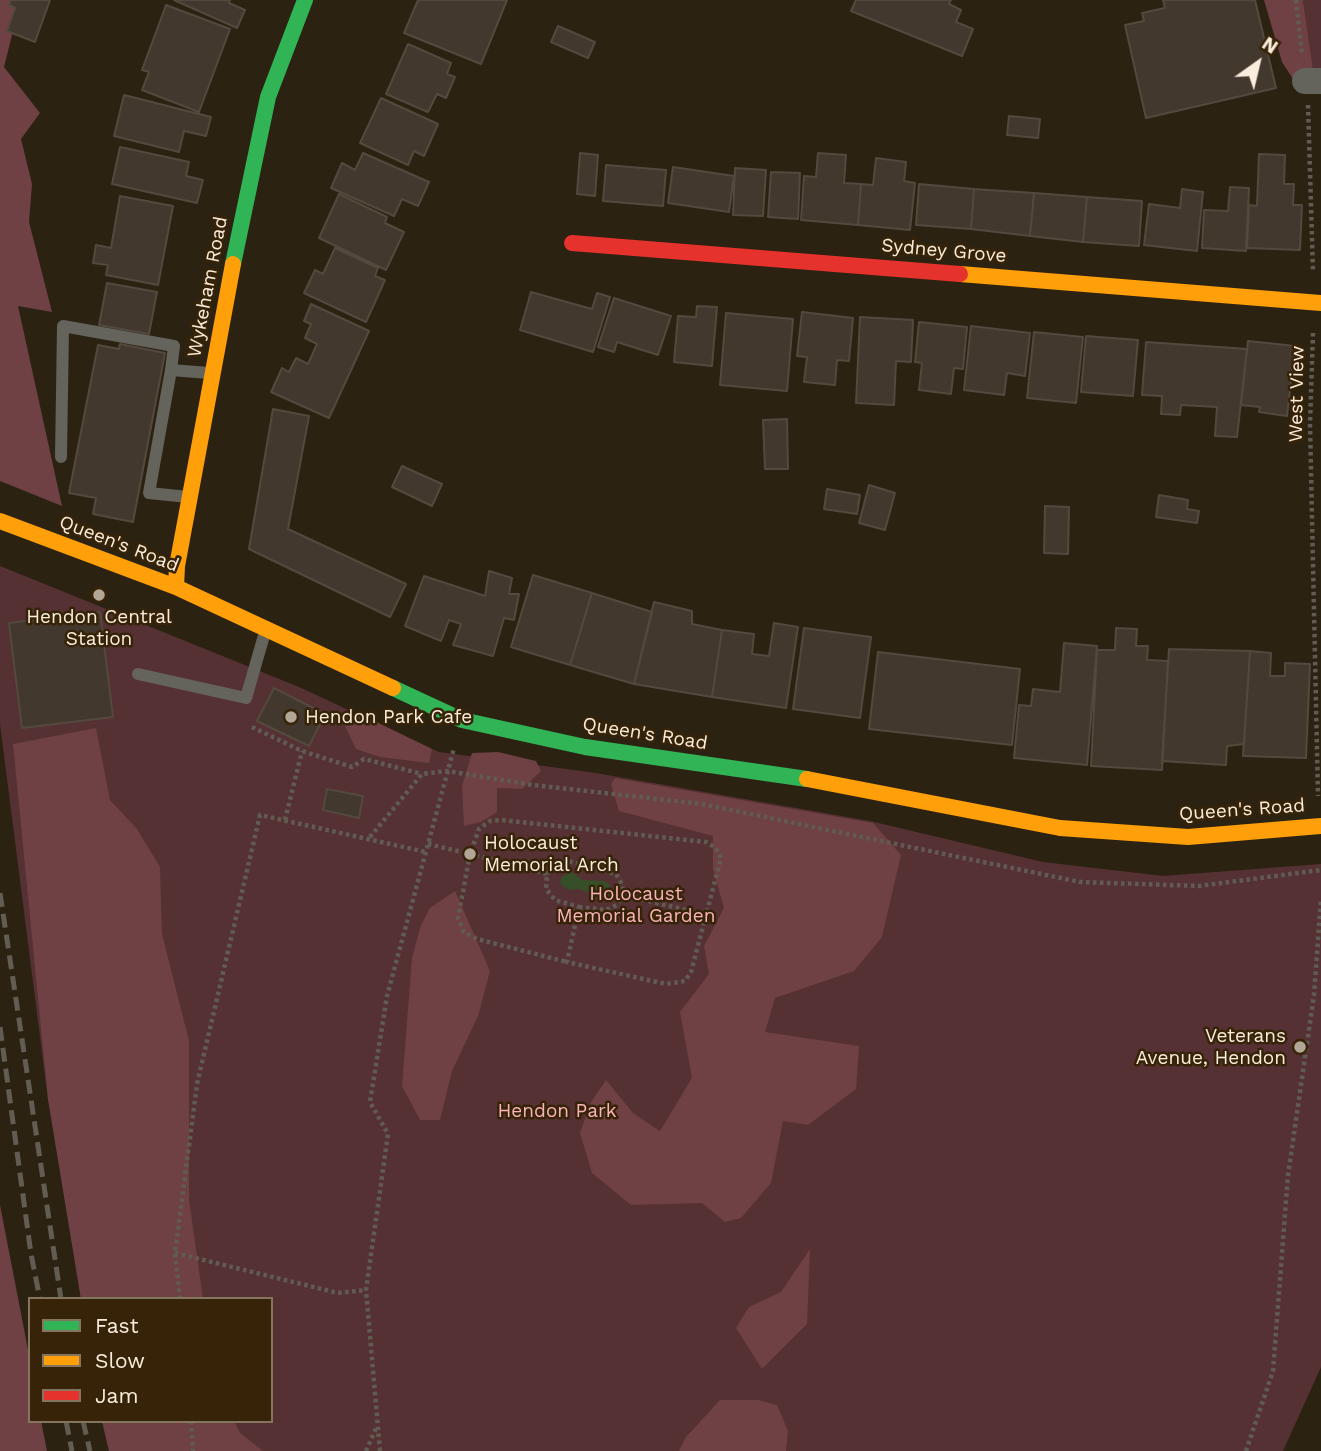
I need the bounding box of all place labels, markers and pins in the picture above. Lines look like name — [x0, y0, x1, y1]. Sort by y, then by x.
marker: Hendon Central Station — [91, 587, 107, 603]
place label: Hendon Central Station — [26, 606, 172, 650]
place label: Hendon Park Cafe — [305, 706, 472, 728]
marker: Hendon Park Cafe — [283, 709, 299, 725]
place label: Holocaust Memorial Arch — [484, 832, 619, 876]
marker: Holocaust Memorial Arch — [462, 846, 478, 862]
place label: Veterans Avenue, Hendon — [1136, 1025, 1286, 1069]
marker: Veterans Avenue, Hendon — [1292, 1039, 1308, 1055]

